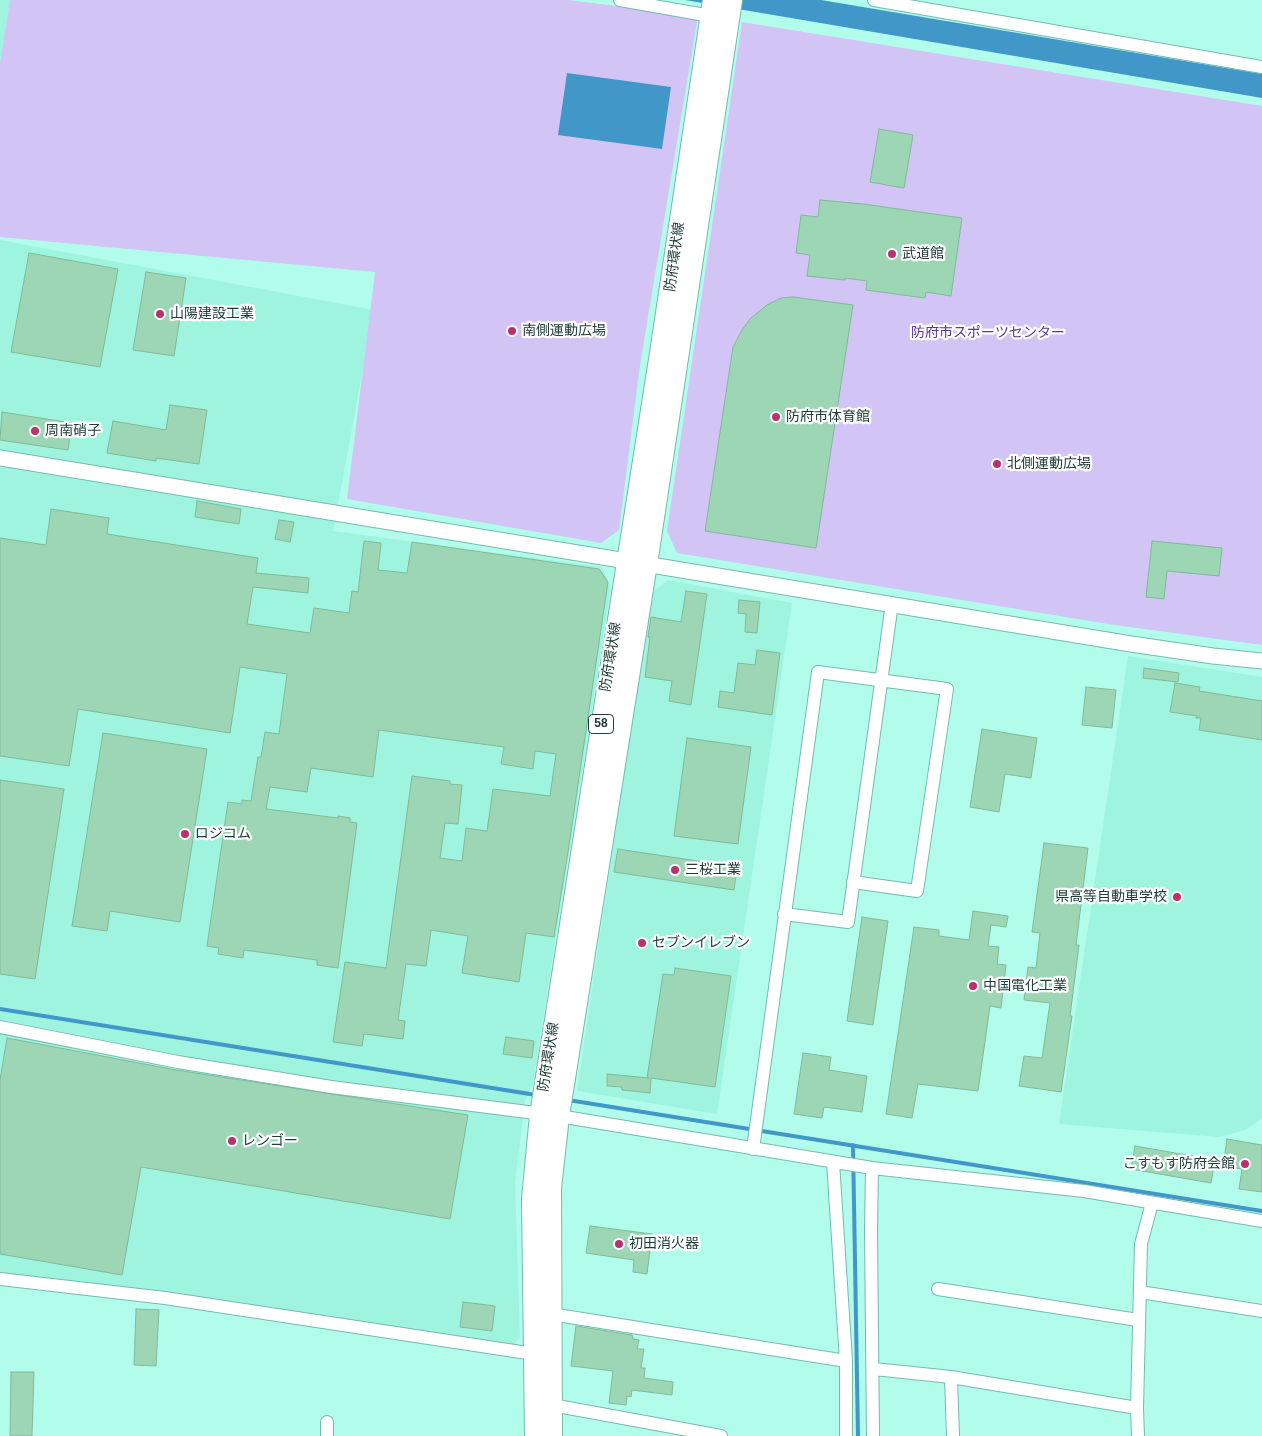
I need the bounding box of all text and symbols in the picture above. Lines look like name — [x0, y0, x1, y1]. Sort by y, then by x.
street label: 防府環状線 — [662, 221, 688, 293]
place label: 武道館 — [902, 246, 944, 262]
marker: 武道館 — [886, 248, 898, 260]
place label: 山陽建設工業 — [170, 306, 254, 322]
marker: 山陽建設工業 — [154, 308, 166, 320]
place label: 南側運動広場 — [522, 323, 606, 339]
marker: 南側運動広場 — [506, 325, 518, 337]
park label: 防府市スポーツセンター — [911, 325, 1065, 341]
place label: 防府市体育館 — [786, 409, 870, 425]
marker: 防府市体育館 — [770, 411, 782, 423]
place label: 周南硝子 — [45, 423, 101, 439]
marker: 周南硝子 — [29, 425, 41, 437]
place label: 北側運動広場 — [1007, 456, 1091, 472]
marker: 北側運動広場 — [991, 458, 1003, 470]
street label: 防府環状線 — [597, 621, 625, 693]
road number: 58 — [588, 714, 614, 734]
place label: ロジコム — [195, 826, 251, 842]
marker: ロジコム — [179, 828, 191, 840]
place label: 三桜工業 — [685, 862, 741, 878]
marker: 三桜工業 — [669, 864, 681, 876]
place label: 県高等自動車学校 — [1055, 889, 1167, 905]
marker: 県高等自動車学校 — [1171, 891, 1183, 903]
place label: セブンイレブン — [652, 935, 750, 951]
marker: セブンイレブン — [636, 937, 648, 949]
place label: 中国電化工業 — [983, 978, 1067, 994]
marker: 中国電化工業 — [967, 980, 979, 992]
street label: 防府環状線 — [535, 1021, 563, 1093]
place label: レンゴー — [242, 1133, 298, 1149]
marker: レンゴー — [226, 1135, 238, 1147]
place label: こすもす防府会館 — [1123, 1156, 1235, 1172]
marker: こすもす防府会館 — [1239, 1158, 1251, 1170]
place label: 初田消火器 — [629, 1236, 699, 1252]
marker: 初田消火器 — [613, 1238, 625, 1250]

